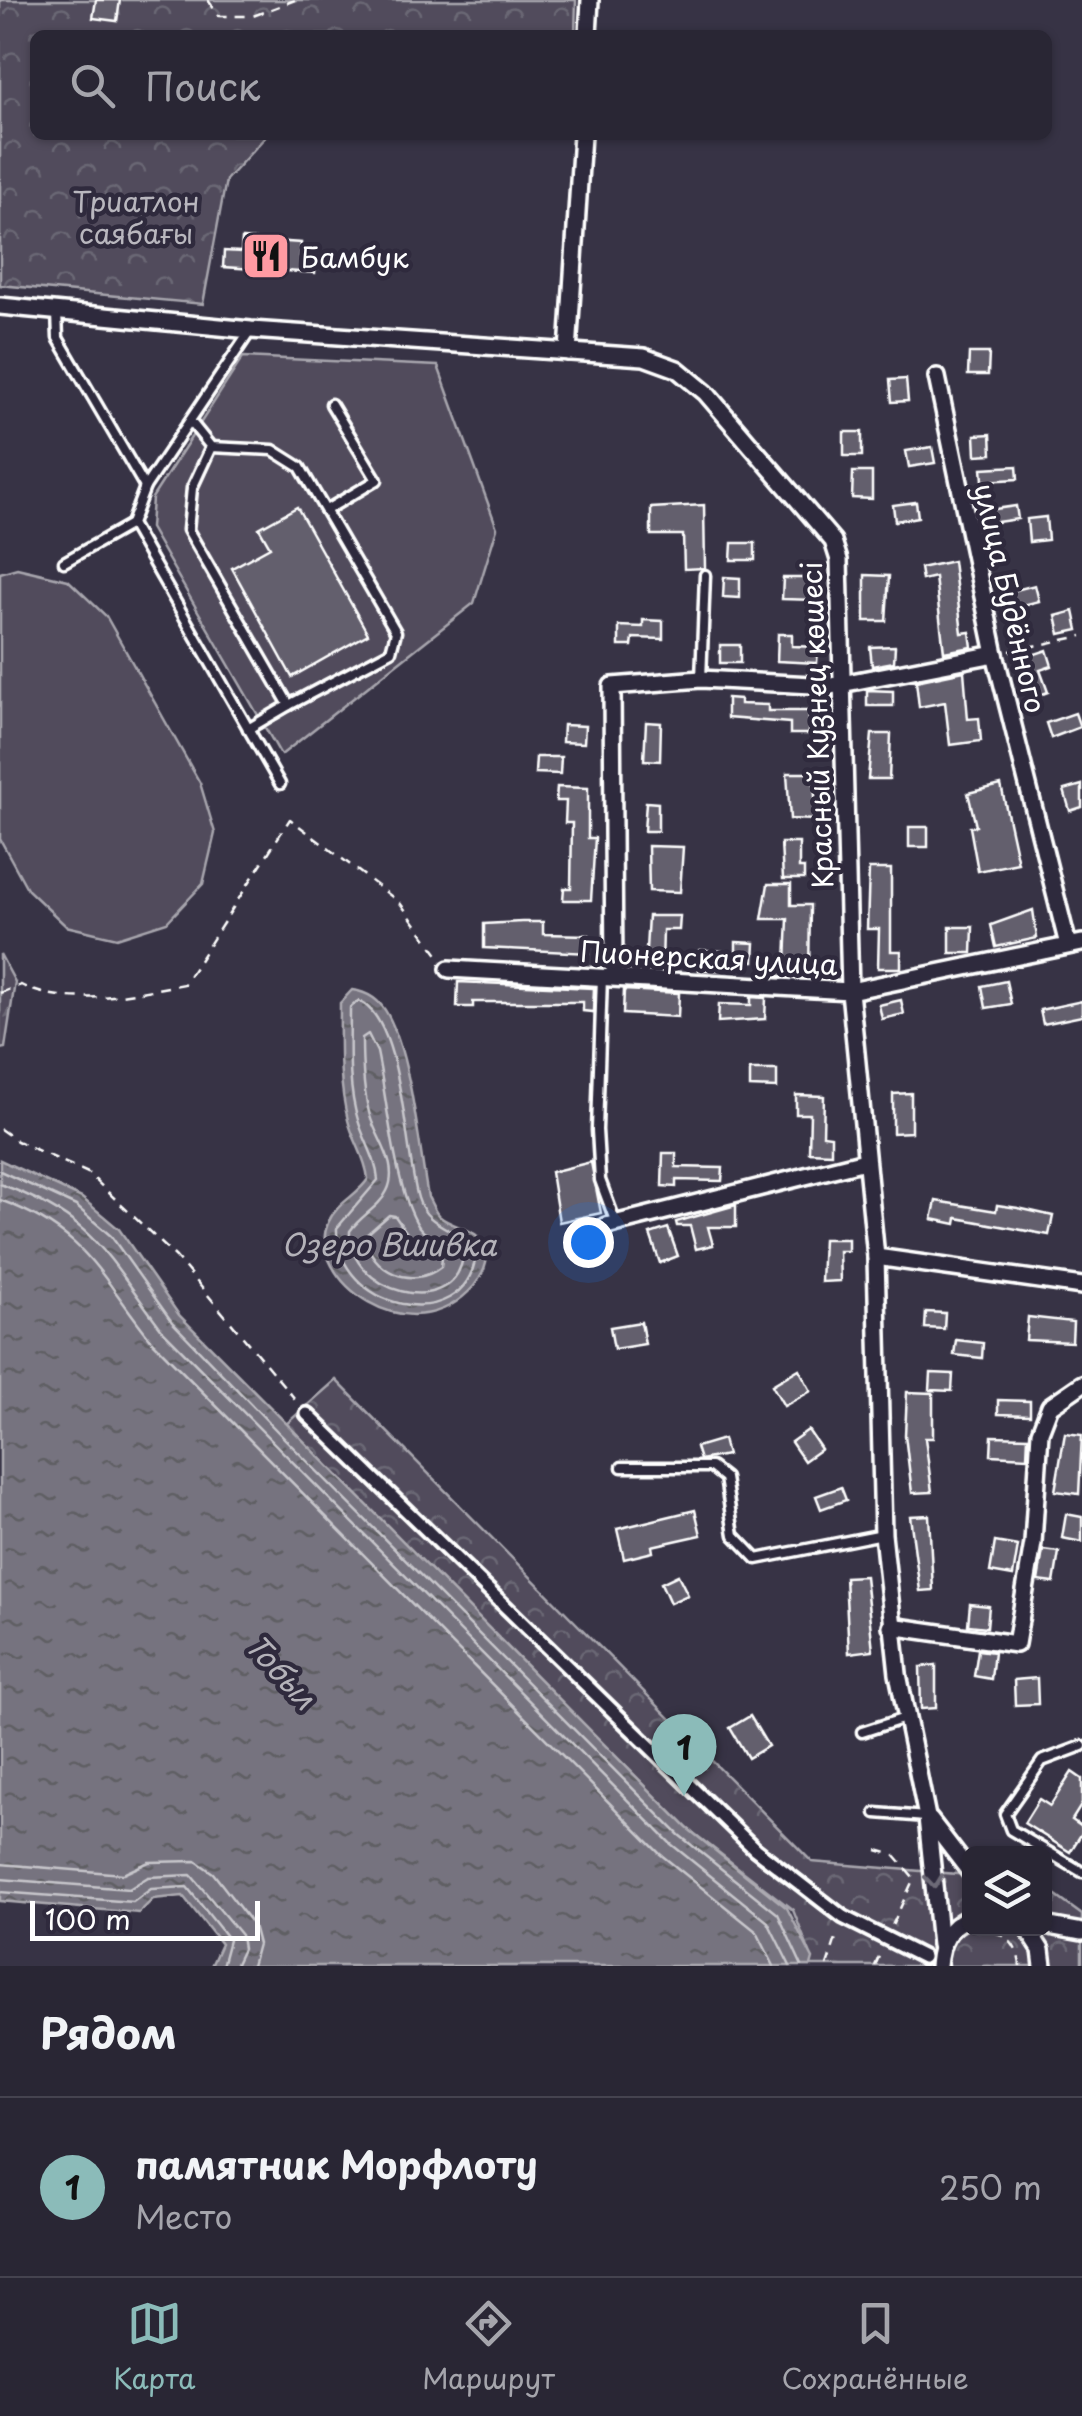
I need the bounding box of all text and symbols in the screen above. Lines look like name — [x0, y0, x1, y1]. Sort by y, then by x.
search box — [30, 30, 1052, 140]
text: Поиск — [145, 57, 260, 114]
icon: search — [65, 58, 120, 113]
park label: Триатлон саябағы — [73, 179, 199, 254]
restaurant icon: Бамбук — [240, 230, 292, 282]
place label: Бамбук — [301, 235, 409, 278]
street label: улица Будённого — [964, 479, 1058, 717]
street label: Красный Кузнец көшесі — [789, 561, 843, 889]
street label: Пионерская улица — [579, 929, 839, 985]
your location — [563, 1217, 614, 1268]
water label: Озеро Вшивка — [281, 1221, 498, 1266]
water label: Тобыл — [236, 1624, 328, 1718]
pin: 1 — [652, 1714, 716, 1796]
map controls — [962, 1846, 1052, 1936]
button: layers — [962, 1846, 1052, 1936]
one-way arrow — [923, 1873, 944, 1889]
scale bar — [30, 1896, 260, 1940]
text: 100 m — [45, 1897, 131, 1940]
text: Рядом — [40, 2000, 177, 2063]
text: памятник Морфлоту — [135, 2135, 537, 2192]
text: 1 — [65, 2163, 80, 2211]
text: 250 m — [939, 2163, 1042, 2211]
text: Место — [135, 2192, 232, 2240]
tab: Карта — [113, 2296, 196, 2399]
tab: Маршрут — [422, 2296, 555, 2399]
tab: Сохранённые — [781, 2296, 969, 2399]

